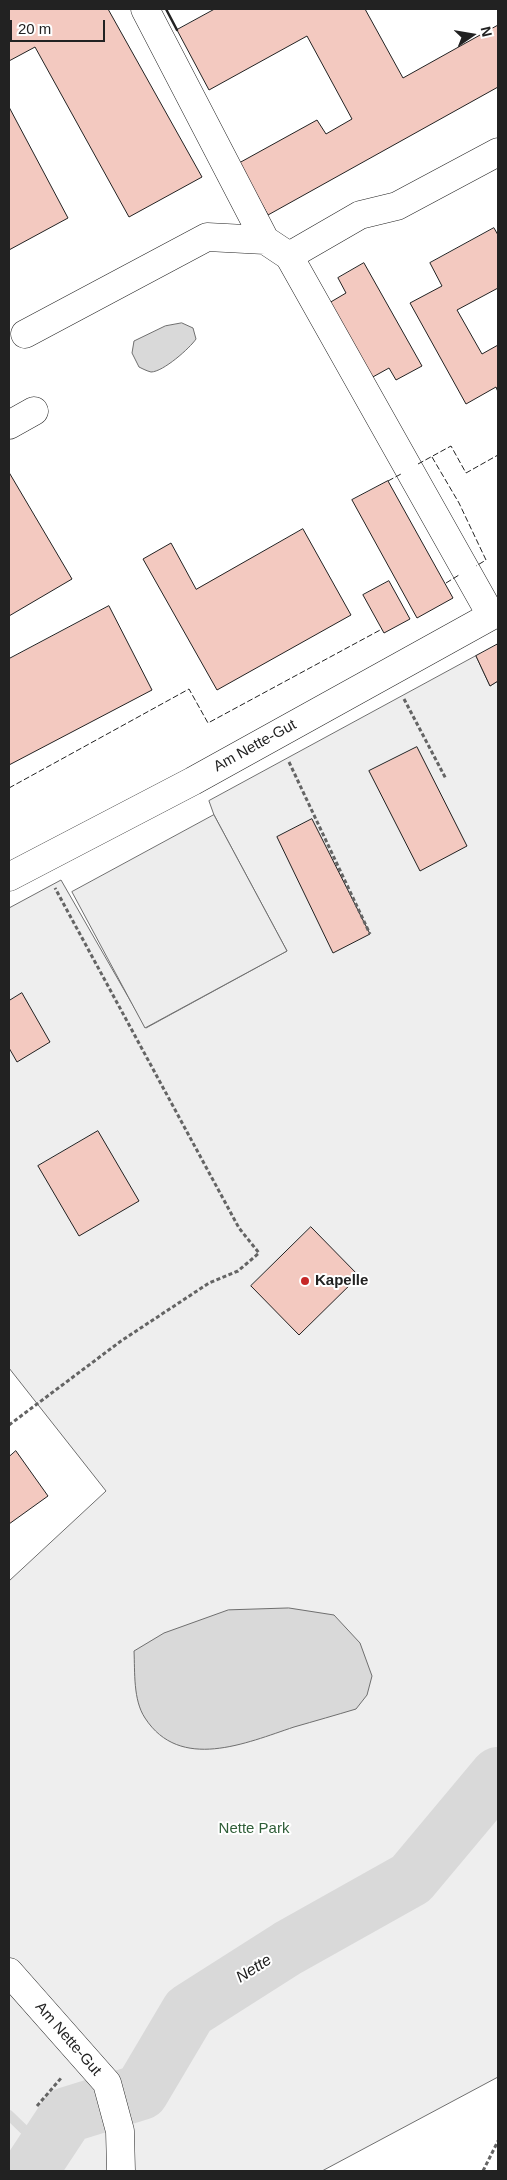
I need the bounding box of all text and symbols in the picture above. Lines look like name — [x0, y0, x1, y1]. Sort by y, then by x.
scale bar — [12, 10, 108, 42]
north arrow — [447, 10, 497, 60]
text: 20 m — [18, 20, 51, 37]
text: N — [478, 25, 496, 38]
street label: Am Nette-Gut — [211, 716, 299, 776]
place label: Kapelle — [315, 1272, 368, 1290]
marker: Kapelle — [299, 1275, 311, 1287]
park label: Nette Park — [219, 1820, 289, 1838]
water label: Nette — [233, 1951, 275, 1987]
street label: Am Nette-Gut — [31, 1998, 105, 2080]

